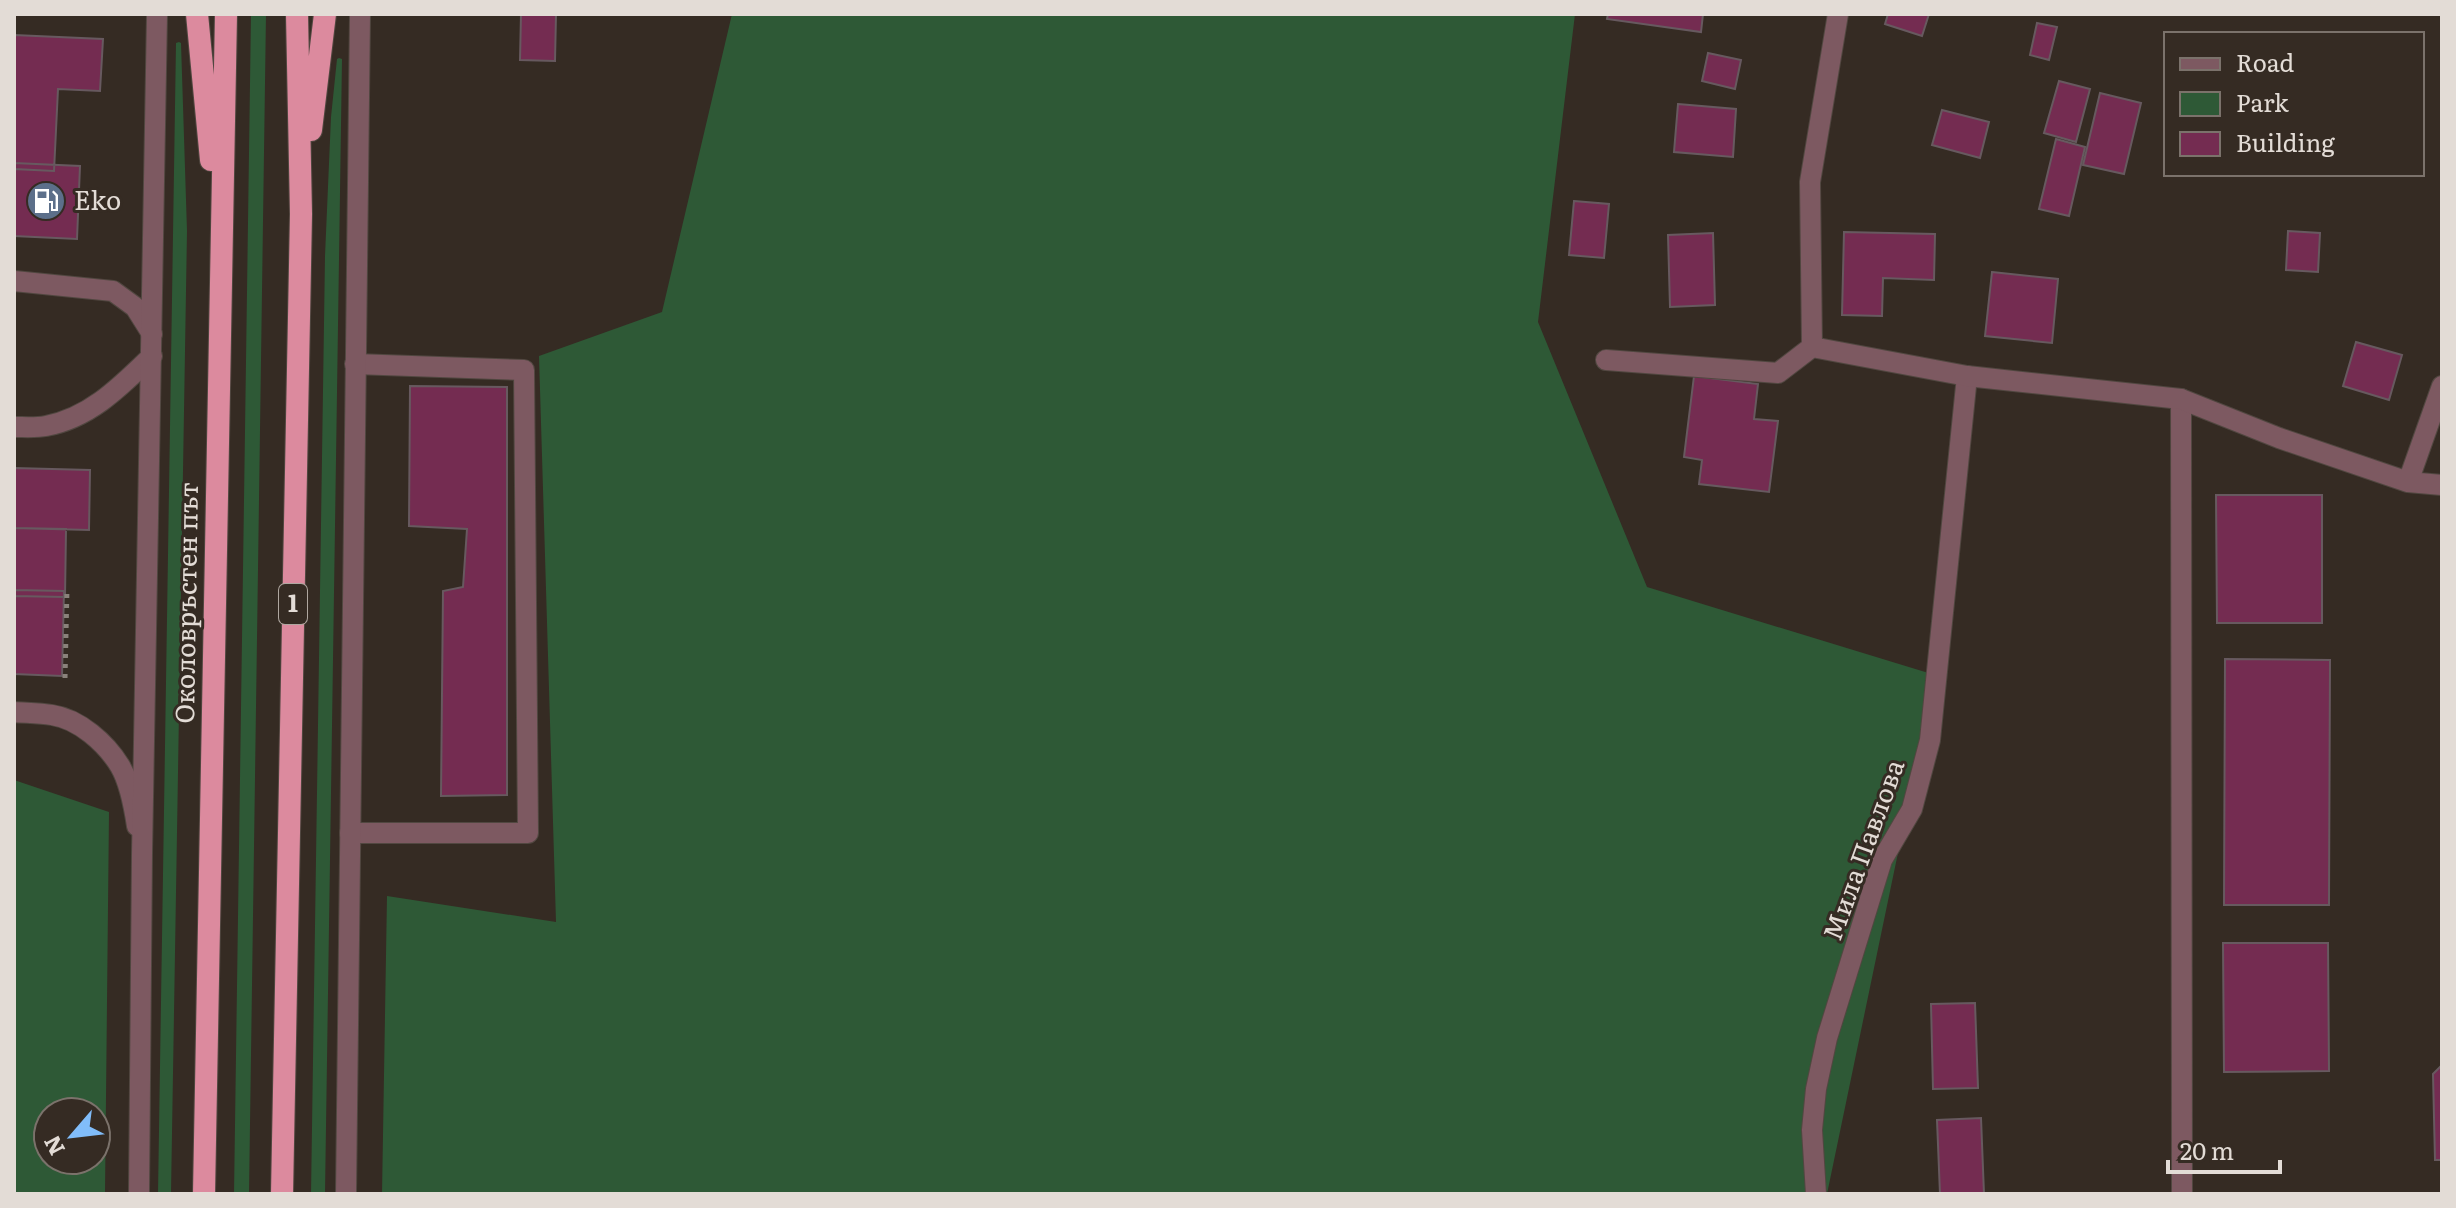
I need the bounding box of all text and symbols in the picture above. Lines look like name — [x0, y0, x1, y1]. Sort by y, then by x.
legend — [2164, 32, 2424, 176]
text: Road — [2236, 44, 2295, 79]
text: Park — [2236, 84, 2289, 119]
text: Building — [2236, 124, 2335, 159]
place label: Eko — [74, 179, 121, 218]
fuel station icon: Eko — [25, 180, 67, 222]
street label: Околовръстен път — [163, 482, 206, 724]
road number: 1 — [279, 584, 307, 624]
street label: Мила Павлова — [1811, 753, 1912, 945]
north arrow — [32, 1096, 112, 1176]
scale bar — [2168, 1124, 2280, 1174]
text: N — [34, 1130, 72, 1162]
text: 20 m — [2180, 1132, 2234, 1167]

